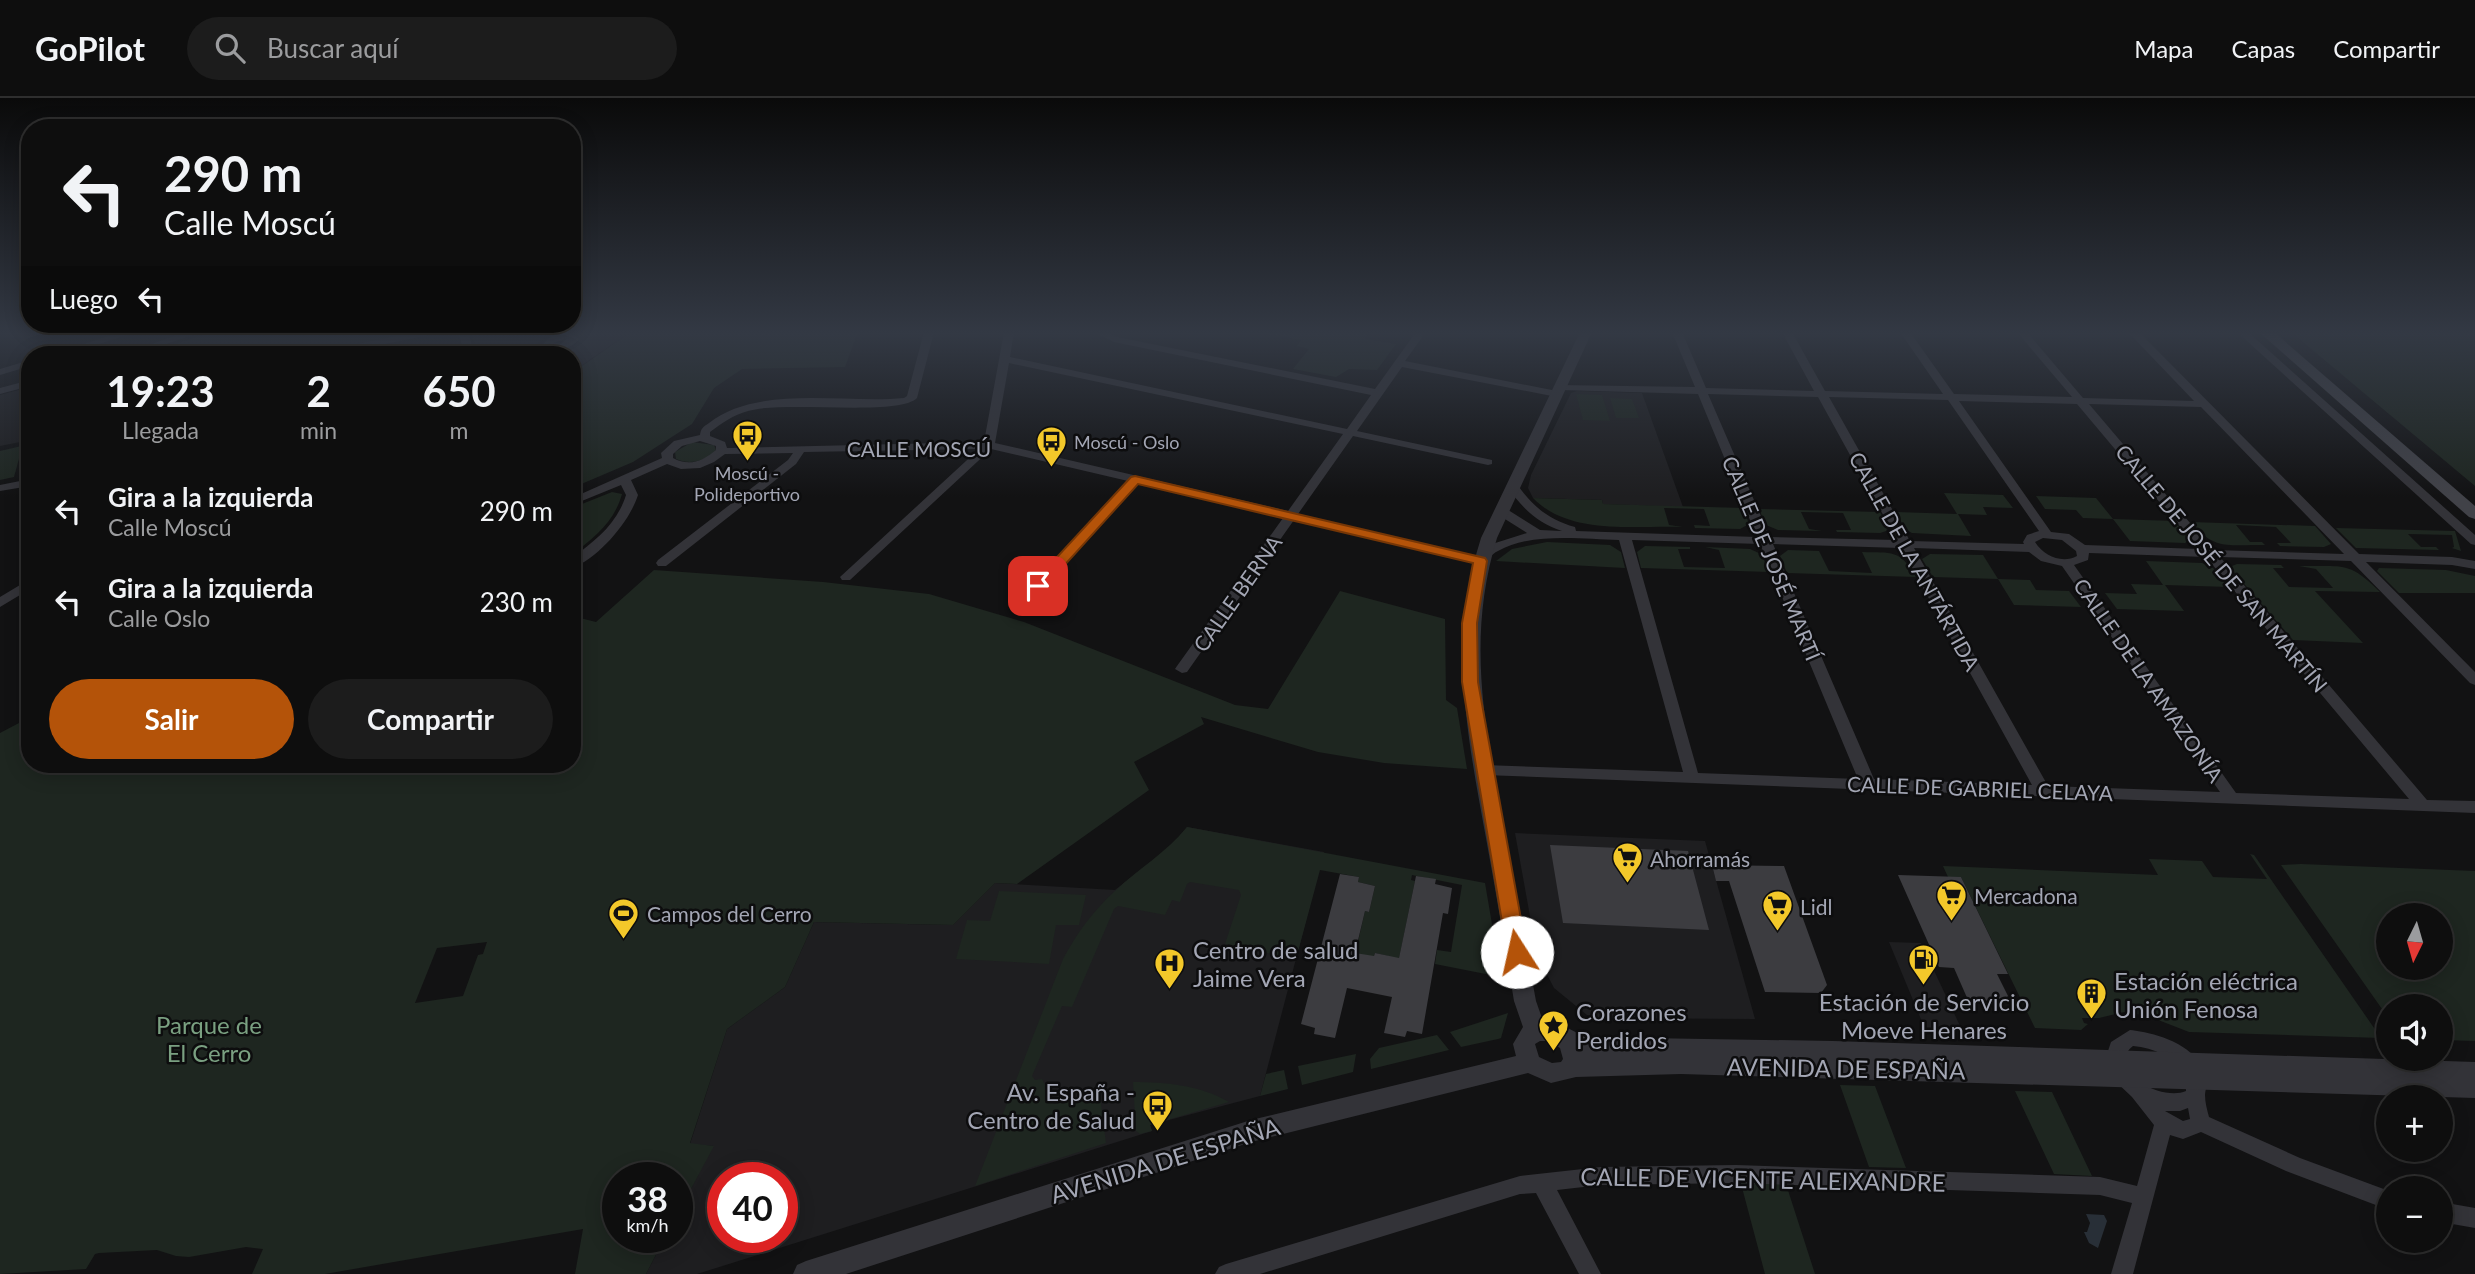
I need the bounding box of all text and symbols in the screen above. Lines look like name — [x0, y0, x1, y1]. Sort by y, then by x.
search box — [187, 17, 677, 80]
text: GoPilot — [35, 28, 145, 68]
icon: search — [211, 29, 249, 67]
text: Buscar aquí — [267, 32, 399, 64]
text: Mapa — [2134, 34, 2193, 63]
text: Capas — [2231, 34, 2295, 63]
text: Compartir — [2333, 34, 2440, 63]
text: 290 m — [164, 144, 302, 202]
icon: left — [49, 147, 140, 238]
text: Calle Moscú — [164, 203, 336, 242]
icon: left — [132, 280, 170, 318]
text: Luego — [49, 283, 118, 315]
text: 19:23 — [106, 366, 215, 416]
text: 2 — [306, 366, 331, 416]
text: 650 — [423, 366, 496, 416]
text: Llegada — [122, 416, 199, 444]
text: min — [300, 416, 337, 444]
text: m — [450, 416, 469, 444]
bus stop icon: Moscú - Polideportivo — [730, 418, 764, 462]
bus stop icon: Moscú - Oslo — [1034, 425, 1068, 469]
place label: Moscú - Oslo — [1074, 431, 1179, 453]
street label: CALLE MOSCÚ — [847, 436, 991, 461]
street label: CALLE DE JOSÉ DE SAN MARTÍN — [2111, 439, 2333, 697]
street label: CALLE DE LA ANTÁRTIDA — [1844, 447, 1986, 675]
street label: CALLE DE JOSÉ MARTÍ — [1718, 452, 1827, 665]
place label: Moscú - Polideportivo — [694, 462, 800, 505]
text: Gira a la izquierda — [108, 481, 314, 513]
icon: left — [49, 492, 87, 530]
text: 290 m — [480, 495, 553, 527]
text: Calle Moscú — [108, 513, 232, 541]
street label: CALLE BERNA — [1188, 529, 1287, 656]
pin — [1008, 556, 1068, 616]
icon: arrive — [1019, 567, 1057, 605]
text: Gira a la izquierda — [108, 572, 314, 604]
street label: CALLE DE LA AMAZONÍA — [2069, 573, 2229, 787]
icon: left — [49, 583, 87, 621]
text: 230 m — [480, 586, 553, 618]
text: Calle Oslo — [108, 604, 210, 632]
button: Salir — [49, 679, 294, 759]
button: Compartir — [308, 679, 553, 759]
street label: CALLE DE GABRIEL CELAYA — [1847, 771, 2114, 805]
supermarket icon: Ahorramás — [1610, 841, 1644, 885]
place label: Ahorramás — [1650, 846, 1750, 871]
supermarket icon: Mercadona — [1934, 878, 1968, 922]
place label: Mercadona — [1974, 883, 2078, 908]
supermarket icon: Lidl — [1760, 889, 1794, 933]
place label: Lidl — [1800, 894, 1833, 919]
sports icon: Campos del Cerro — [607, 896, 641, 940]
place label: Campos del Cerro — [647, 901, 812, 926]
north arrow — [2376, 903, 2454, 980]
map controls — [2376, 903, 2453, 1253]
position arrow — [1480, 915, 1554, 989]
place label: Centro de salud Jaime Vera — [1193, 935, 1358, 992]
fuel station icon: Estación de Servicio Moeve Henares — [1907, 942, 1941, 986]
hospital icon: Centro de salud Jaime Vera — [1153, 946, 1187, 990]
place label: Estación eléctrica Unión Fenosa — [2114, 966, 2298, 1023]
building icon: Estación eléctrica Unión Fenosa — [2074, 977, 2108, 1021]
place label: Estación de Servicio Moeve Henares — [1819, 987, 2029, 1044]
button: sound — [2376, 994, 2453, 1071]
place label: Corazones Perdidos — [1576, 997, 1687, 1054]
place icon: Corazones Perdidos — [1536, 1008, 1570, 1052]
park label: Parque de El Cerro — [156, 1010, 262, 1067]
street label: AVENIDA DE ESPAÑA — [1726, 1051, 1966, 1085]
place label: Av. España - Centro de Salud — [967, 1077, 1135, 1134]
button: + — [2376, 1085, 2453, 1162]
bus stop icon: Av. España - Centro de Salud — [1141, 1088, 1175, 1132]
street label: AVENIDA DE ESPAÑA — [1047, 1111, 1284, 1209]
street label: CALLE DE VICENTE ALEIXANDRE — [1580, 1161, 1946, 1197]
speed limit sign: 40 — [707, 1162, 798, 1253]
button: − — [2376, 1176, 2453, 1253]
text: 38 — [627, 1177, 668, 1219]
text: km/h — [626, 1214, 669, 1236]

